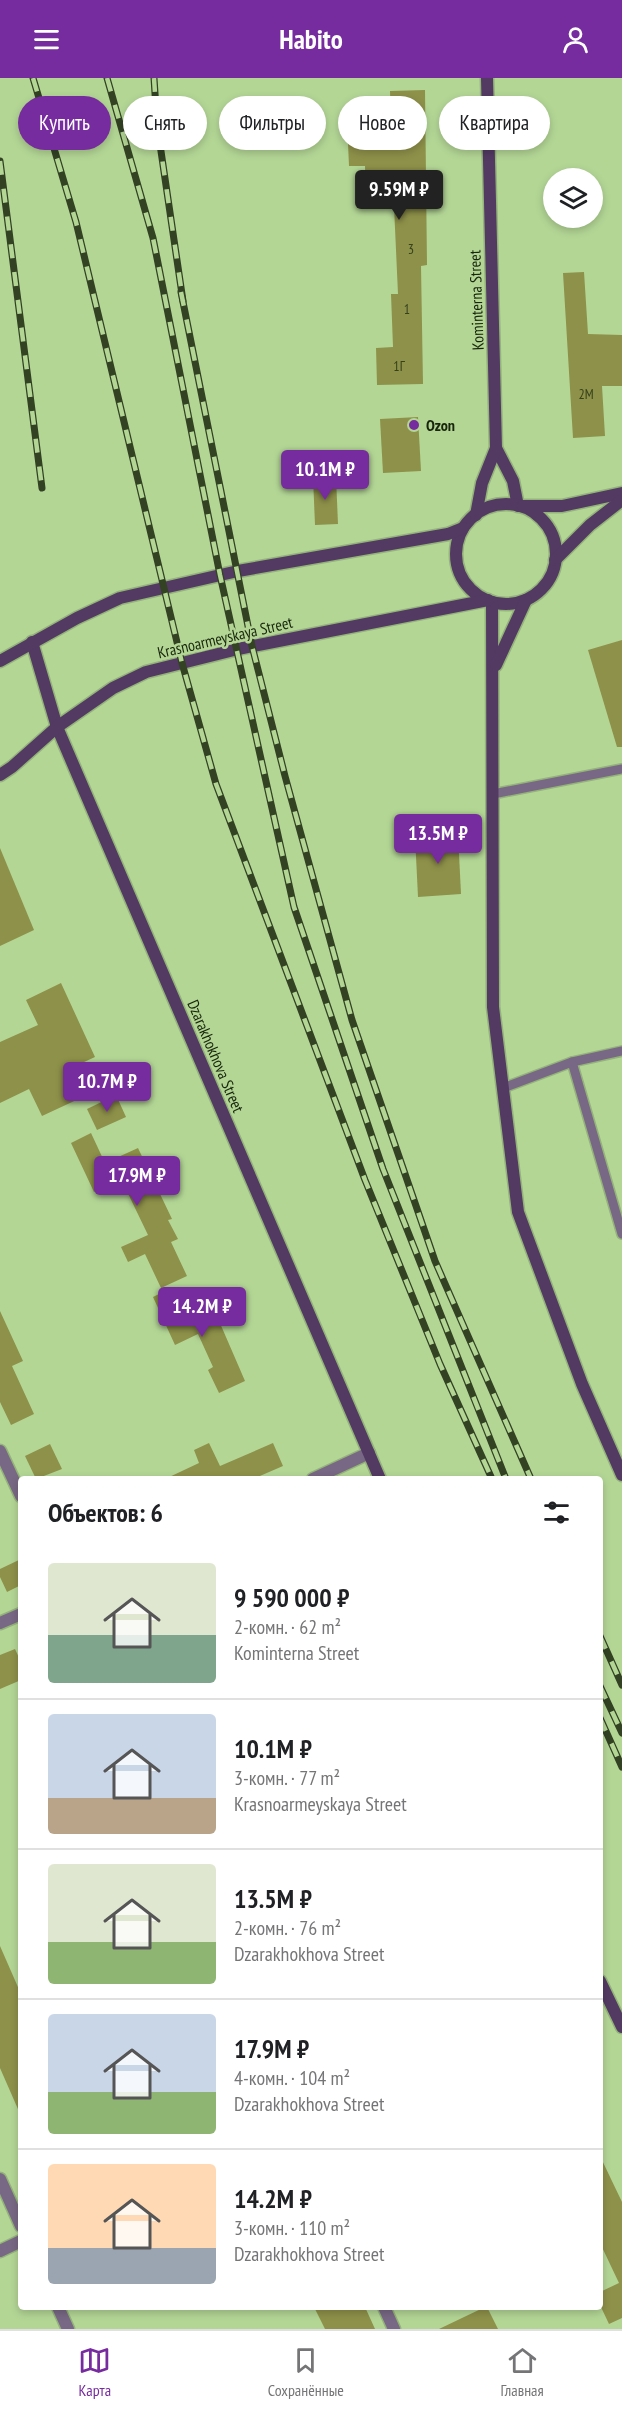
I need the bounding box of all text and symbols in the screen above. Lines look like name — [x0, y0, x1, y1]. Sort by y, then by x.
text: Habito — [279, 22, 343, 56]
icon: menu — [30, 23, 63, 56]
icon: person — [559, 23, 592, 56]
chip: Купить — [18, 96, 111, 150]
chip: Снять — [123, 96, 207, 150]
chip: Фильтры — [219, 96, 326, 150]
chip: Новое — [338, 96, 427, 150]
chip: Квартира — [439, 96, 550, 150]
map controls — [543, 168, 603, 228]
button: layers — [543, 168, 603, 228]
pin: 9.59M ₽ — [344, 170, 454, 221]
text: 9.59M ₽ — [369, 176, 429, 202]
house number: 3 — [408, 240, 414, 258]
street label: Kominterna Street — [464, 249, 488, 350]
house number: 1 — [404, 300, 410, 318]
house number: 1Г — [393, 357, 406, 375]
house number: 2М — [578, 385, 594, 403]
place label: Ozon — [426, 415, 455, 435]
marker: Ozon — [407, 418, 421, 432]
pin: 10.1M ₽ — [270, 450, 380, 501]
text: 10.1M ₽ — [295, 456, 355, 482]
street label: Krasnoarmeyskaya Street — [155, 612, 295, 662]
pin: 13.5M ₽ — [383, 814, 493, 865]
text: 13.5M ₽ — [408, 820, 468, 846]
street label: Dzarakhokhova Street — [183, 997, 249, 1116]
pin: 10.7M ₽ — [52, 1062, 162, 1113]
text: 10.7M ₽ — [77, 1068, 137, 1094]
pin: 17.9M ₽ — [82, 1156, 192, 1207]
text: 17.9M ₽ — [108, 1162, 166, 1188]
pin: 14.2M ₽ — [147, 1287, 257, 1338]
text: 14.2M ₽ — [172, 1293, 232, 1319]
text: Объектов: 6 — [48, 1496, 163, 1529]
icon: filters — [540, 1496, 573, 1529]
text: 9 590 000 ₽ — [234, 1581, 349, 1614]
icon: home — [96, 1587, 168, 1659]
text: 2-комн. · 62 m² — [234, 1614, 341, 1640]
text: Kominterna Street — [234, 1640, 359, 1666]
text: 10.1M ₽ — [234, 1732, 312, 1765]
icon: home — [96, 1738, 168, 1810]
text: 3-комн. · 77 m² — [234, 1765, 340, 1791]
text: Krasnoarmeyskaya Street — [234, 1791, 407, 1817]
text: 13.5M ₽ — [234, 1882, 312, 1915]
icon: home — [96, 1888, 168, 1960]
text: 2-комн. · 76 m² — [234, 1915, 341, 1941]
text: Dzarakhokhova Street — [234, 1941, 384, 1967]
text: 17.9M ₽ — [234, 2032, 309, 2065]
icon: home — [96, 2038, 168, 2110]
text: 4-комн. · 104 m² — [234, 2065, 350, 2091]
text: Dzarakhokhova Street — [234, 2091, 384, 2117]
text: 14.2M ₽ — [234, 2182, 312, 2215]
icon: home — [96, 2188, 168, 2260]
text: 3-комн. · 110 m² — [234, 2215, 350, 2241]
text: Dzarakhokhova Street — [234, 2241, 384, 2267]
tab: Карта — [78, 2344, 111, 2400]
tab: Сохранённые — [268, 2344, 344, 2400]
tab: Главная — [500, 2344, 544, 2400]

